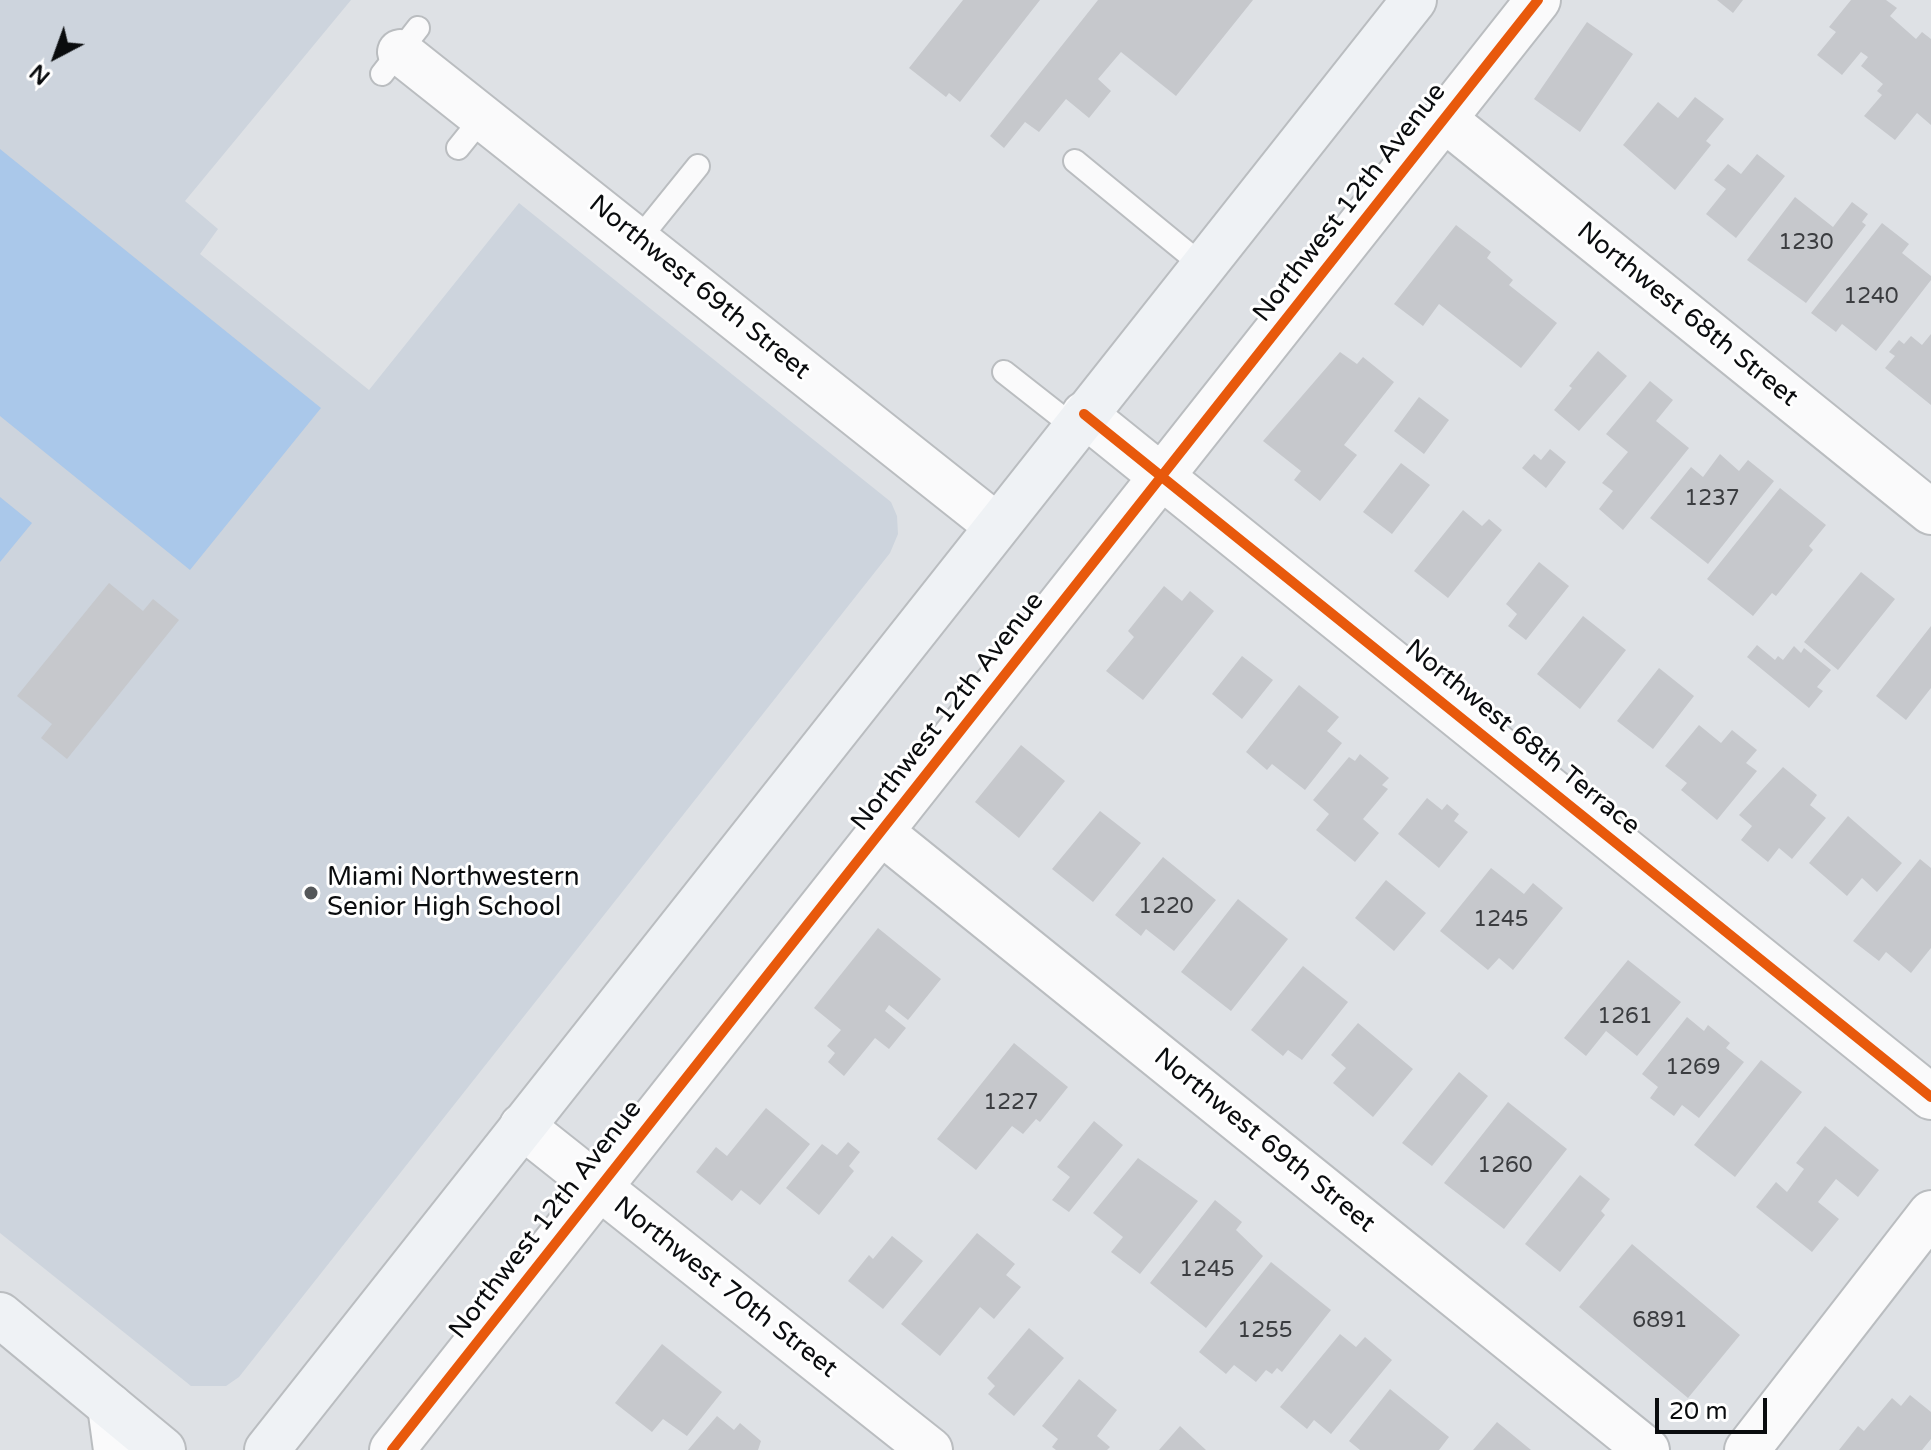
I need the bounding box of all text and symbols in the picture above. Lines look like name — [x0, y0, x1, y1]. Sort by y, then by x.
north arrow — [16, 16, 96, 96]
text: N — [25, 59, 55, 90]
street label: Northwest 12th Avenue — [1247, 77, 1453, 329]
street label: Northwest 69th Street — [582, 189, 816, 387]
street label: Northwest 68th Street — [1570, 216, 1804, 414]
house number: 1230 — [1778, 230, 1834, 256]
house number: 1240 — [1843, 284, 1899, 310]
house number: 1237 — [1684, 486, 1740, 512]
street label: Northwest 12th Avenue — [845, 586, 1051, 838]
street label: Northwest 68th Terrace — [1398, 634, 1646, 842]
place label: Miami Northwestern Senior High School — [327, 862, 580, 924]
marker: Miami Northwestern Senior High School — [302, 884, 320, 902]
house number: 1220 — [1138, 894, 1194, 920]
house number: 1245 — [1473, 907, 1529, 933]
house number: 1261 — [1597, 1004, 1653, 1030]
street label: Northwest 69th Street — [1147, 1042, 1381, 1240]
house number: 1269 — [1665, 1055, 1721, 1081]
house number: 1227 — [983, 1090, 1039, 1116]
street label: Northwest 12th Avenue — [443, 1094, 649, 1346]
house number: 1260 — [1477, 1153, 1533, 1179]
street label: Northwest 70th Street — [607, 1191, 843, 1385]
house number: 1245 — [1179, 1257, 1235, 1283]
house number: 6891 — [1632, 1308, 1688, 1334]
house number: 1255 — [1237, 1318, 1293, 1344]
scale bar — [1659, 1382, 1771, 1432]
text: 20 m — [1669, 1397, 1727, 1426]

